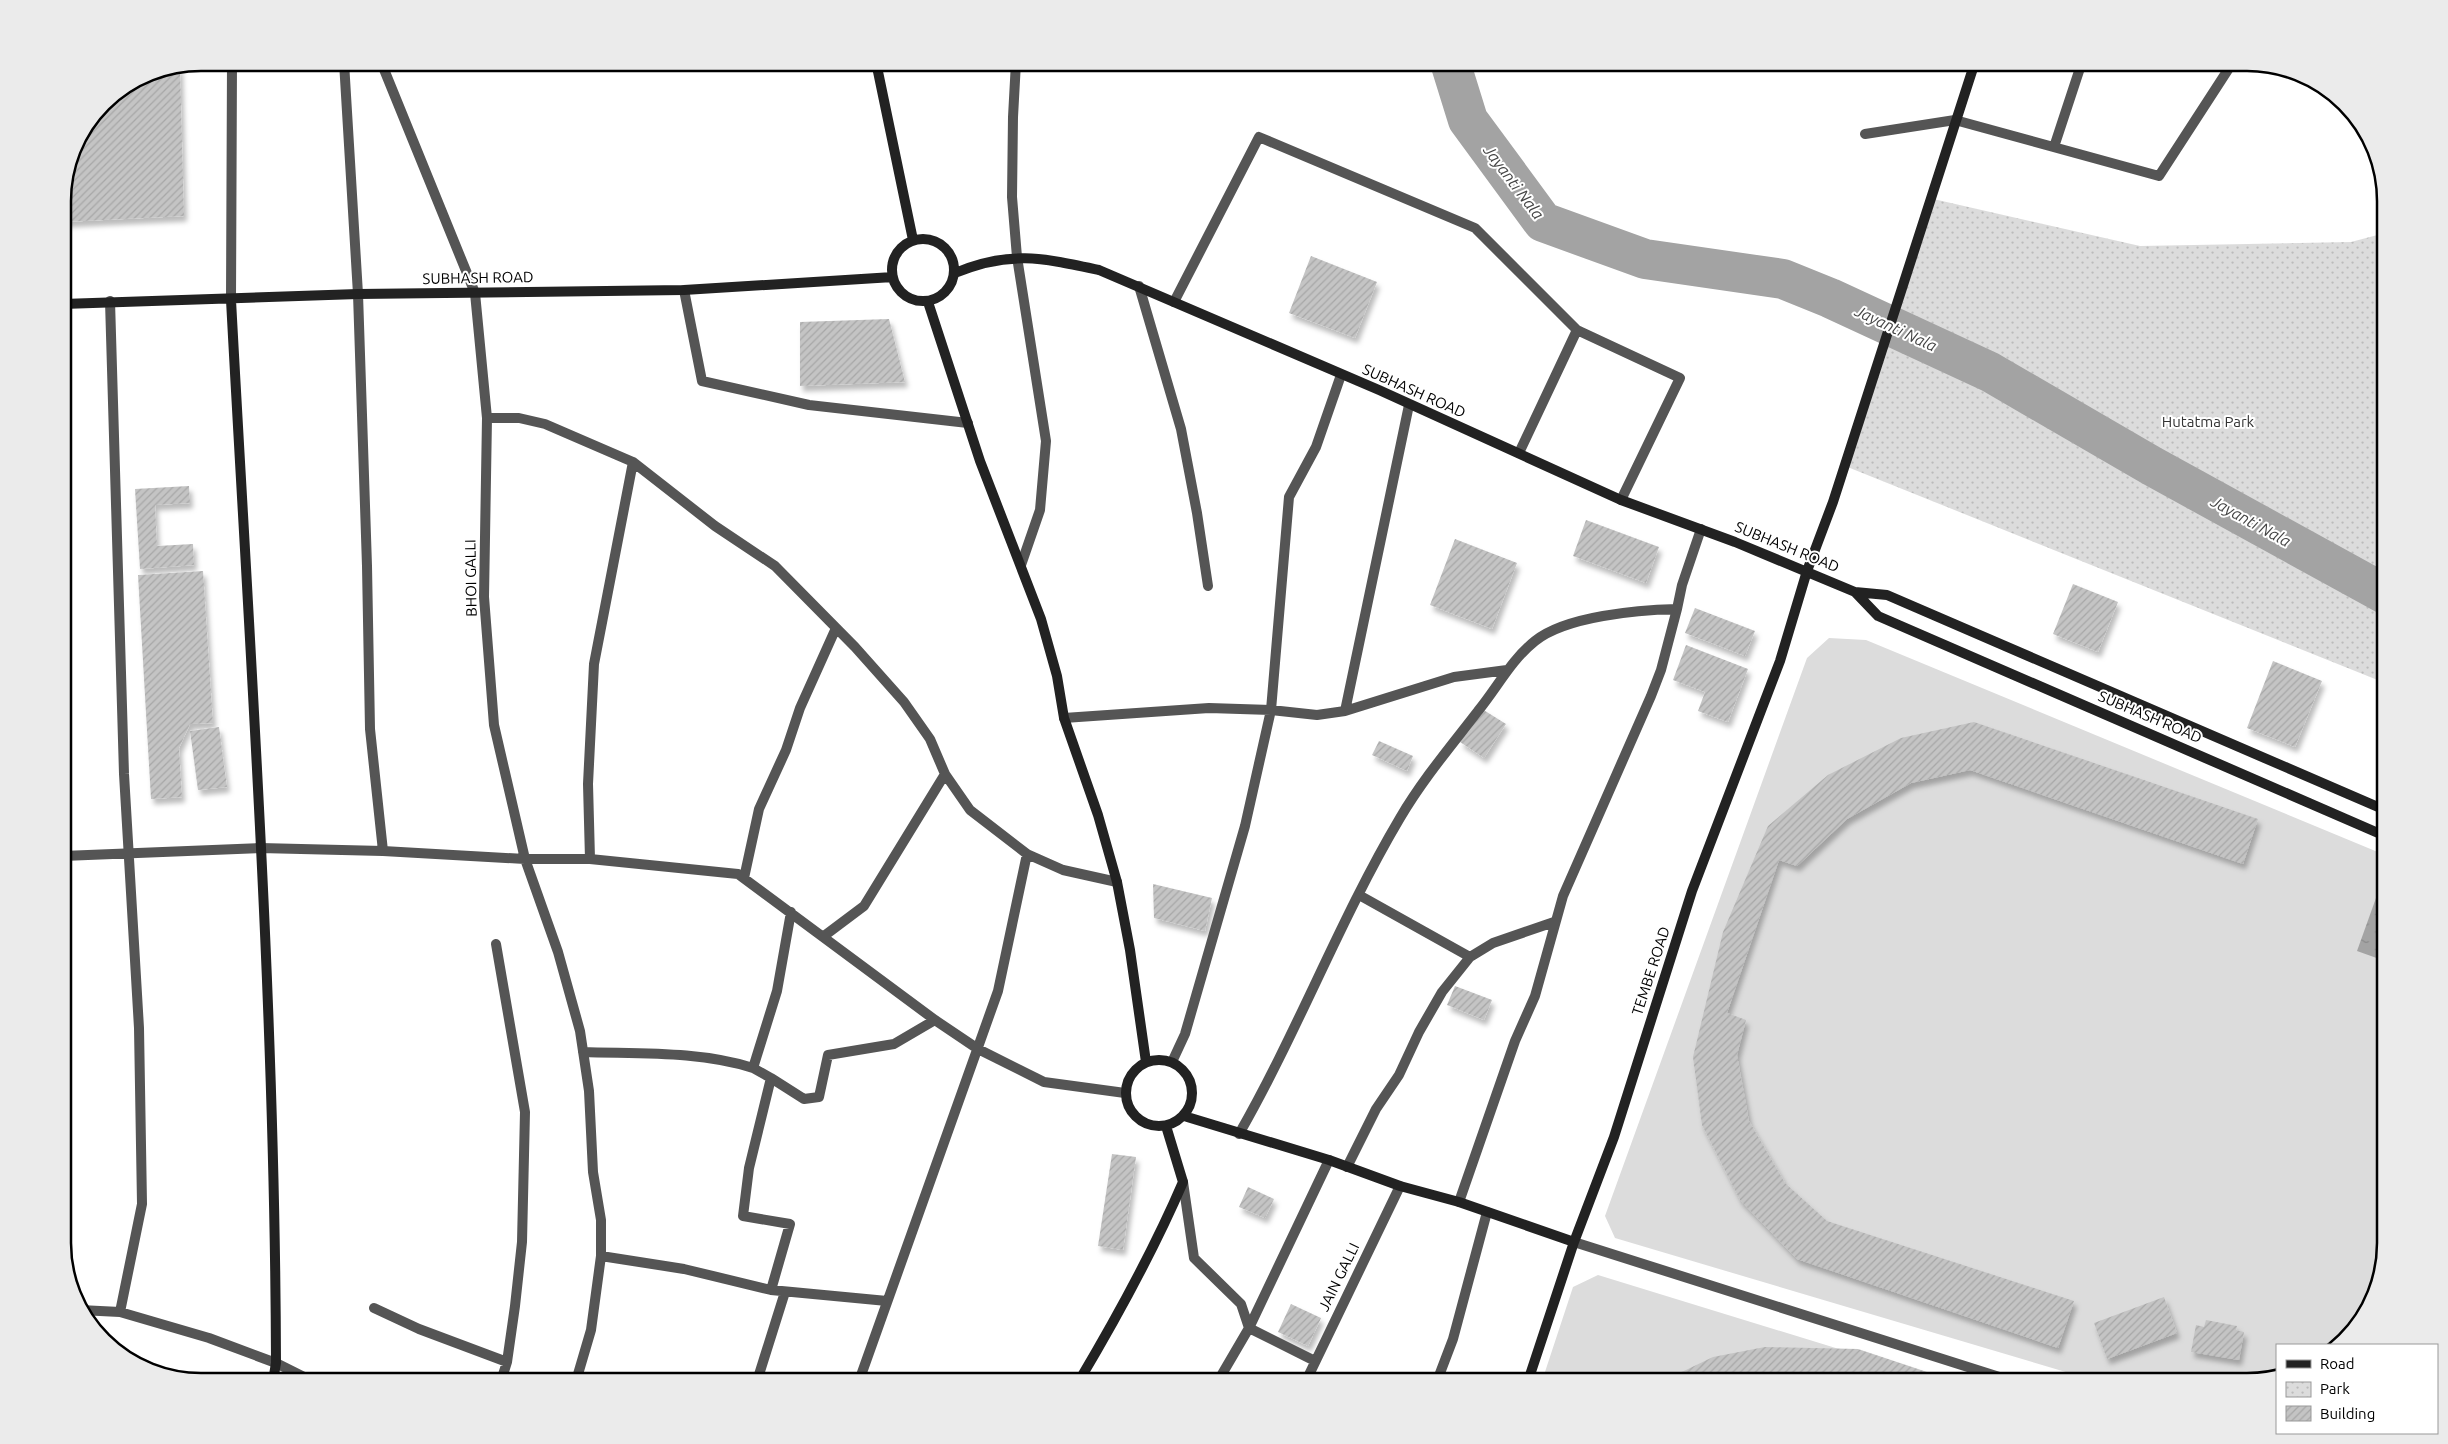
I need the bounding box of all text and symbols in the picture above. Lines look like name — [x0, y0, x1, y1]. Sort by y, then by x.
water label: Jayanti Nala — [1480, 141, 1548, 223]
street label: SUBHASH ROAD — [422, 268, 534, 287]
water label: Jayanti Nala — [1851, 301, 1940, 355]
street label: SUBHASH ROAD — [1360, 360, 1468, 421]
park label: Hutatma Park — [2162, 413, 2255, 430]
water label: Jayanti Nala — [2207, 491, 2294, 550]
street label: SUBHASH ROAD — [1733, 518, 1842, 575]
street label: BHOI GALLI — [461, 539, 480, 617]
street label: SUBHASH ROAD — [2096, 687, 2205, 746]
street label: TEMBE ROAD — [1628, 924, 1673, 1017]
street label: JAIN GALLI — [1315, 1240, 1362, 1314]
legend — [2276, 1344, 2438, 1434]
text: Road — [2320, 1355, 2355, 1372]
text: Park — [2320, 1380, 2350, 1397]
text: Building — [2320, 1405, 2375, 1422]

